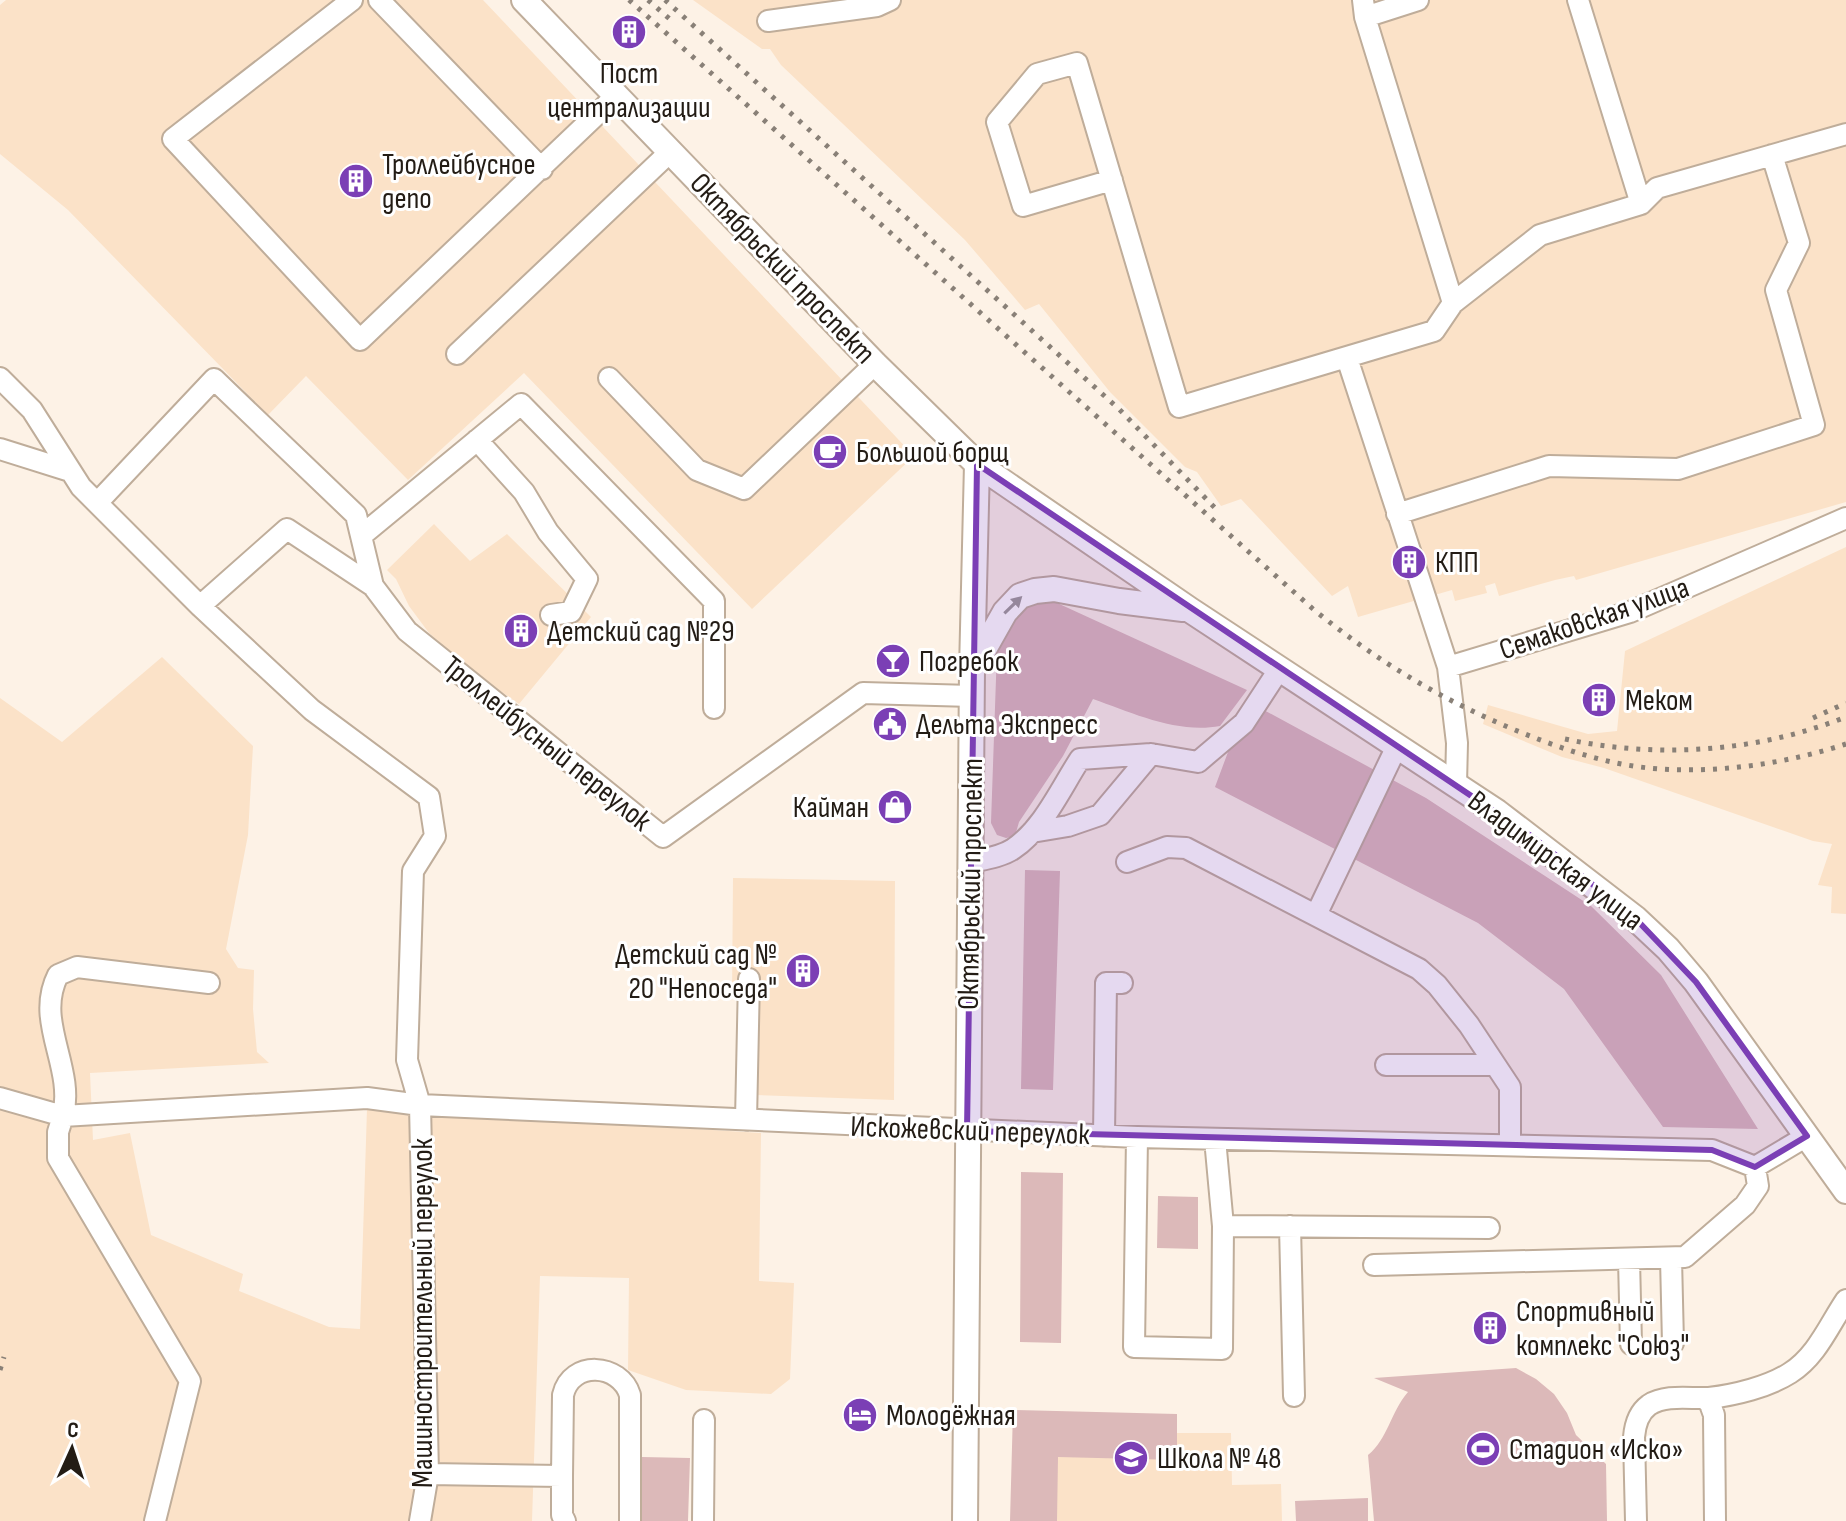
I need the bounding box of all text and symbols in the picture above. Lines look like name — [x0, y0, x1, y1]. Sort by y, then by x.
building icon: Пост централизации — [610, 13, 648, 51]
place label: Пост централизации — [547, 56, 711, 126]
place label: Троллейбусное депо — [382, 147, 536, 217]
building icon: Троллейбусное депо — [337, 162, 375, 200]
street label: Октябрьский проспект — [682, 166, 883, 372]
cafe icon: Большой борщ — [811, 433, 849, 471]
place label: Большой борщ — [856, 435, 1009, 471]
building icon: КПП — [1390, 543, 1428, 581]
place label: КПП — [1435, 545, 1479, 581]
street label: Семаковская улица — [1495, 570, 1694, 668]
one-way arrow — [1003, 596, 1022, 614]
building icon: Детский сад №29 — [502, 612, 540, 650]
place label: Детский сад №29 — [547, 614, 734, 650]
bar icon: Погребок — [874, 642, 912, 680]
place label: Погребок — [919, 644, 1019, 680]
street label: Троллейбусный переулок — [435, 648, 659, 840]
building icon: Меком — [1580, 681, 1618, 719]
place label: Меком — [1625, 683, 1693, 719]
public building icon: Дельта Экспресс — [871, 705, 909, 743]
place label: Дельта Экспресс — [916, 707, 1098, 743]
street label: Октябрьский проспект — [951, 758, 991, 1010]
street label: Владимирская улица — [1461, 783, 1650, 938]
shop icon: Кайман — [876, 788, 914, 826]
place label: Кайман — [793, 790, 869, 826]
place label: Детский сад № 20 "Непоседа" — [615, 937, 777, 1007]
building icon: Детский сад № 20 "Непоседа" — [784, 952, 822, 990]
street label: Искожевский переулок — [850, 1109, 1091, 1153]
street label: Машиностроительный переулок — [405, 1137, 441, 1488]
place label: Спортивный комплекс "Союз" — [1516, 1294, 1689, 1364]
building icon: Спортивный комплекс "Союз" — [1471, 1309, 1509, 1347]
hotel icon: Молодёжная — [841, 1396, 879, 1434]
place label: Молодёжная — [886, 1398, 1016, 1434]
north arrow — [32, 1409, 112, 1489]
text: С — [67, 1417, 79, 1444]
sports icon: Стадион «Иско» — [1464, 1430, 1502, 1468]
place label: Стадион «Иско» — [1509, 1432, 1683, 1468]
school or university icon: Школа № 48 — [1112, 1439, 1150, 1477]
place label: Школа № 48 — [1157, 1441, 1281, 1477]

